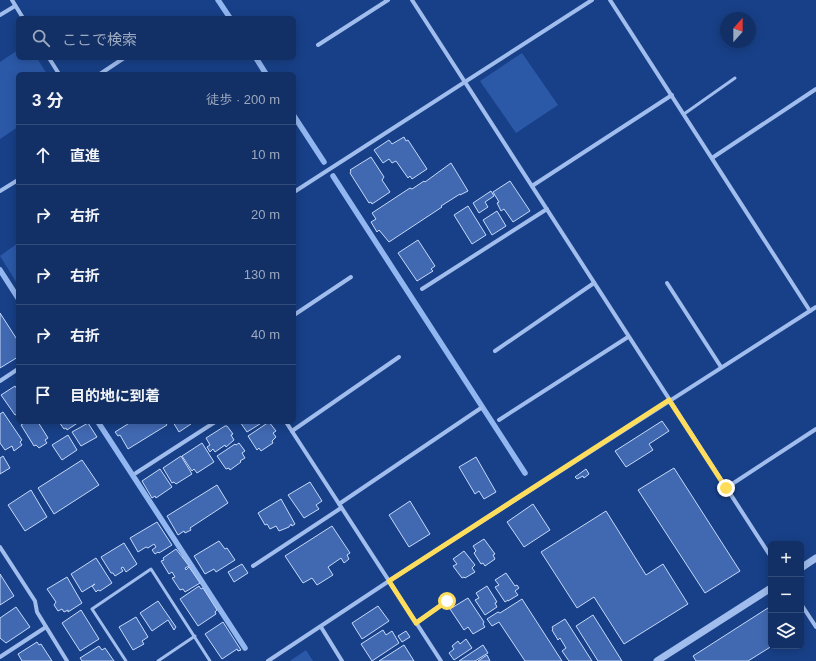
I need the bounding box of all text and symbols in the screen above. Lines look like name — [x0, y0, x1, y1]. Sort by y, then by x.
north arrow — [720, 12, 756, 48]
search box — [16, 16, 296, 60]
icon: search — [30, 27, 52, 49]
text: ここで検索 — [62, 31, 137, 48]
text: 3 分 — [32, 91, 63, 110]
text: 徒歩 · 200 m — [206, 92, 280, 107]
icon: ahead — [32, 144, 54, 166]
text: 直進 — [70, 147, 100, 164]
text: 10 m — [251, 147, 280, 162]
icon: right — [32, 204, 54, 226]
text: 右折 — [70, 207, 100, 224]
text: 20 m — [251, 207, 280, 222]
icon: right — [32, 264, 54, 286]
text: 右折 — [70, 267, 100, 284]
text: 130 m — [244, 267, 280, 282]
icon: right — [32, 324, 54, 346]
text: 右折 — [70, 327, 100, 344]
text: 40 m — [251, 327, 280, 342]
icon: arrive — [32, 384, 54, 406]
text: 目的地に到着 — [70, 387, 160, 404]
route end — [717, 479, 735, 497]
map controls — [768, 541, 804, 649]
button: + — [768, 541, 804, 577]
button: − — [768, 577, 804, 613]
route start — [438, 592, 456, 610]
button: layers — [768, 613, 804, 649]

